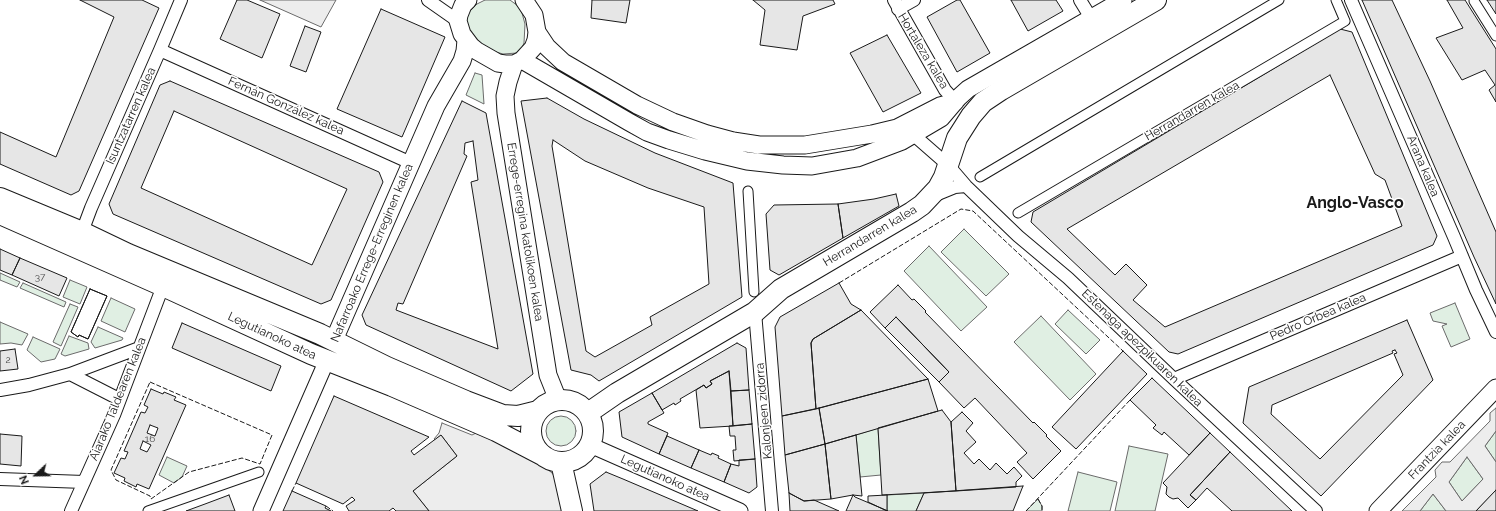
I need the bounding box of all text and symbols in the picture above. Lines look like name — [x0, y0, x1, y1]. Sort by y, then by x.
street label: Hortaleza kalea — [895, 10, 951, 92]
street label: Isuntzatarren kalea — [103, 65, 159, 167]
street label: Fernán González kalea — [226, 74, 346, 138]
street label: Herrandarren kalea — [1142, 78, 1242, 144]
street label: Arana kalea — [1404, 133, 1442, 199]
street label: Errege-erregina katolikoen kalea — [504, 142, 546, 322]
street label: Nafarroako Errege-Erreginen kalea — [328, 161, 416, 345]
district label: Anglo-Vasco — [1306, 193, 1404, 213]
street label: Herrandarren kalea — [821, 202, 919, 270]
house number: 37 — [35, 271, 45, 283]
street label: Estenaga apezpikuaren kalea — [1079, 286, 1205, 410]
street label: Pedro Orbea kalea — [1268, 290, 1368, 344]
street label: Legutianoko atea — [225, 309, 319, 363]
street label: Aiarako Taldearen kalea — [87, 335, 149, 463]
house number: 2 — [5, 354, 11, 366]
street label: Kalonjeen zidorra — [753, 362, 775, 460]
street label: Frantzia kalea — [1405, 418, 1469, 482]
house number: 16 — [145, 433, 155, 445]
street label: Legutianoko atea — [618, 452, 712, 504]
north arrow — [16, 455, 56, 495]
text: N — [17, 473, 32, 486]

